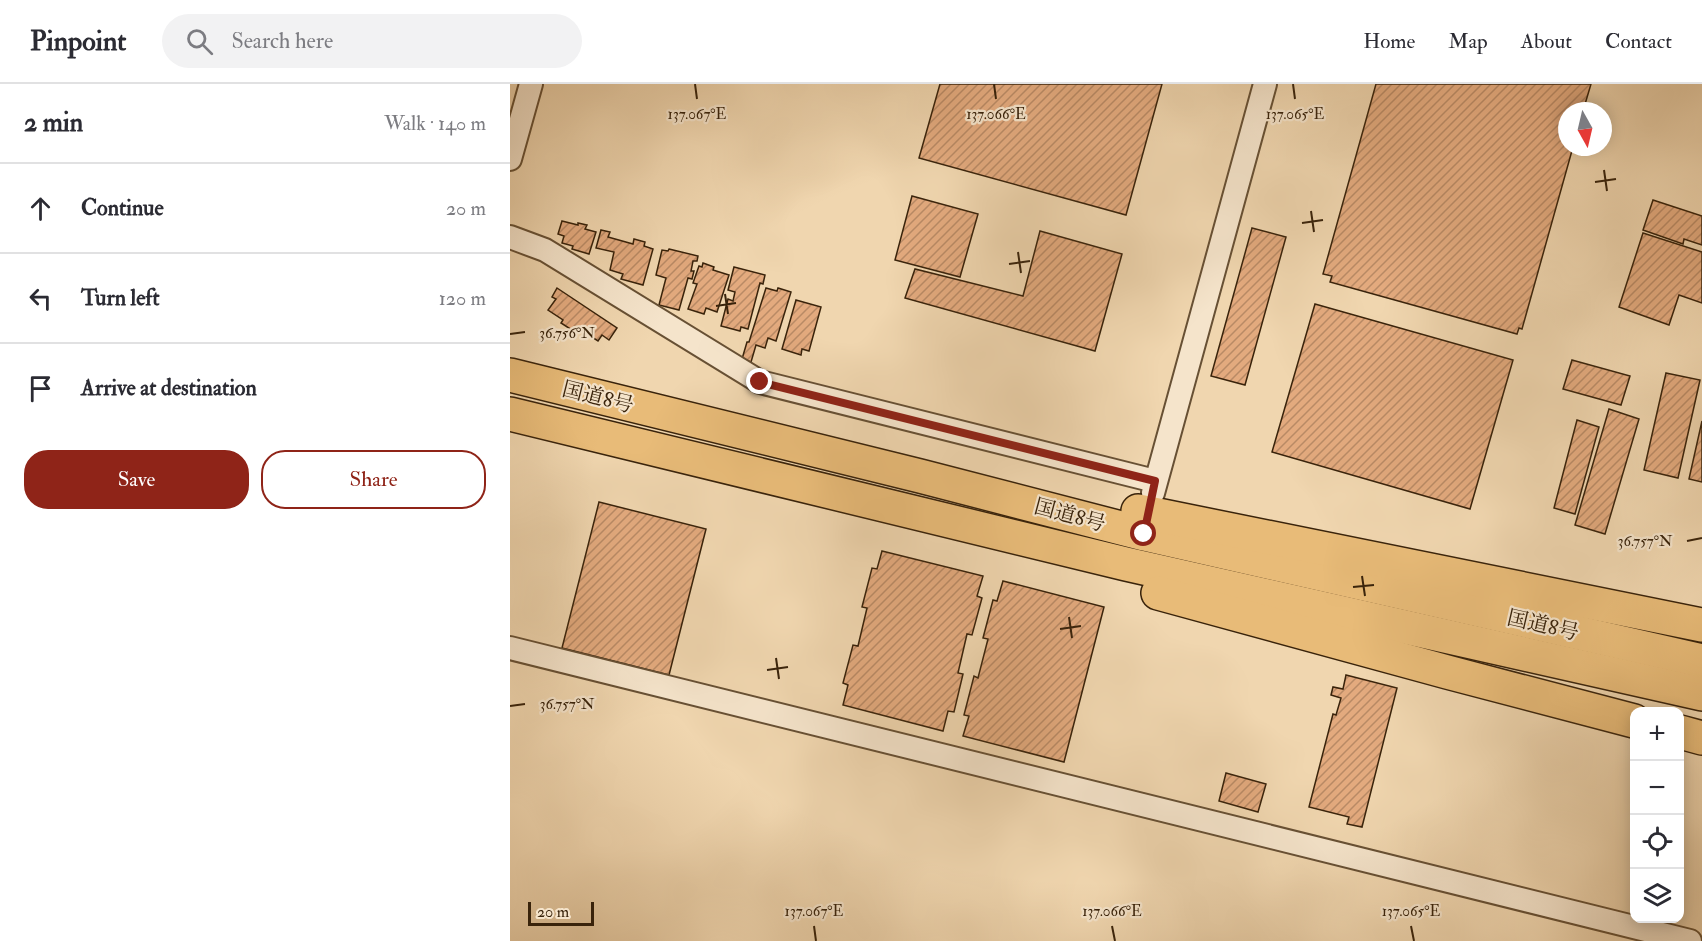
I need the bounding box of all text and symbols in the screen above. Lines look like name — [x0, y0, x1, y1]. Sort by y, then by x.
search box — [162, 14, 582, 68]
text: Pinpoint — [30, 24, 126, 59]
icon: search — [183, 25, 216, 58]
text: Search here — [231, 27, 333, 55]
text: Home — [1363, 28, 1415, 55]
text: Map — [1448, 28, 1488, 55]
text: About — [1521, 28, 1572, 55]
text: Contact — [1605, 28, 1672, 55]
north arrow — [1558, 102, 1612, 156]
text: 137.067°E — [668, 105, 727, 124]
text: 137.066°E — [966, 105, 1026, 124]
text: 137.065°E — [1266, 105, 1324, 124]
text: 2 min — [24, 107, 83, 139]
text: Walk · 140 m — [384, 111, 486, 136]
icon: ahead — [24, 192, 57, 225]
text: Continue — [81, 194, 164, 222]
text: 20 m — [446, 196, 486, 221]
icon: left — [24, 282, 57, 315]
text: Turn left — [81, 284, 160, 312]
text: 120 m — [439, 286, 486, 311]
text: 36.756°N — [539, 324, 595, 343]
route end — [746, 368, 772, 394]
icon: arrive — [24, 372, 57, 405]
text: Arrive at destination — [81, 374, 257, 402]
street label: 国道8号 — [559, 376, 636, 419]
button: Save — [24, 450, 249, 509]
button: Share — [261, 450, 486, 509]
street label: 国道8号 — [1031, 493, 1109, 538]
route start — [1130, 520, 1156, 546]
text: 36.757°N — [1618, 532, 1673, 551]
street label: 国道8号 — [1504, 604, 1581, 647]
text: 36.757°N — [540, 695, 595, 714]
map controls — [1630, 707, 1684, 923]
button: + — [1630, 707, 1684, 761]
button: − — [1630, 761, 1684, 815]
button: locate — [1630, 815, 1684, 869]
button: layers — [1630, 869, 1684, 923]
scale bar — [528, 899, 594, 926]
text: 20 m — [537, 902, 569, 922]
text: 137.067°E — [785, 902, 844, 921]
text: 137.066°E — [1082, 902, 1142, 921]
text: 137.065°E — [1382, 902, 1440, 921]

